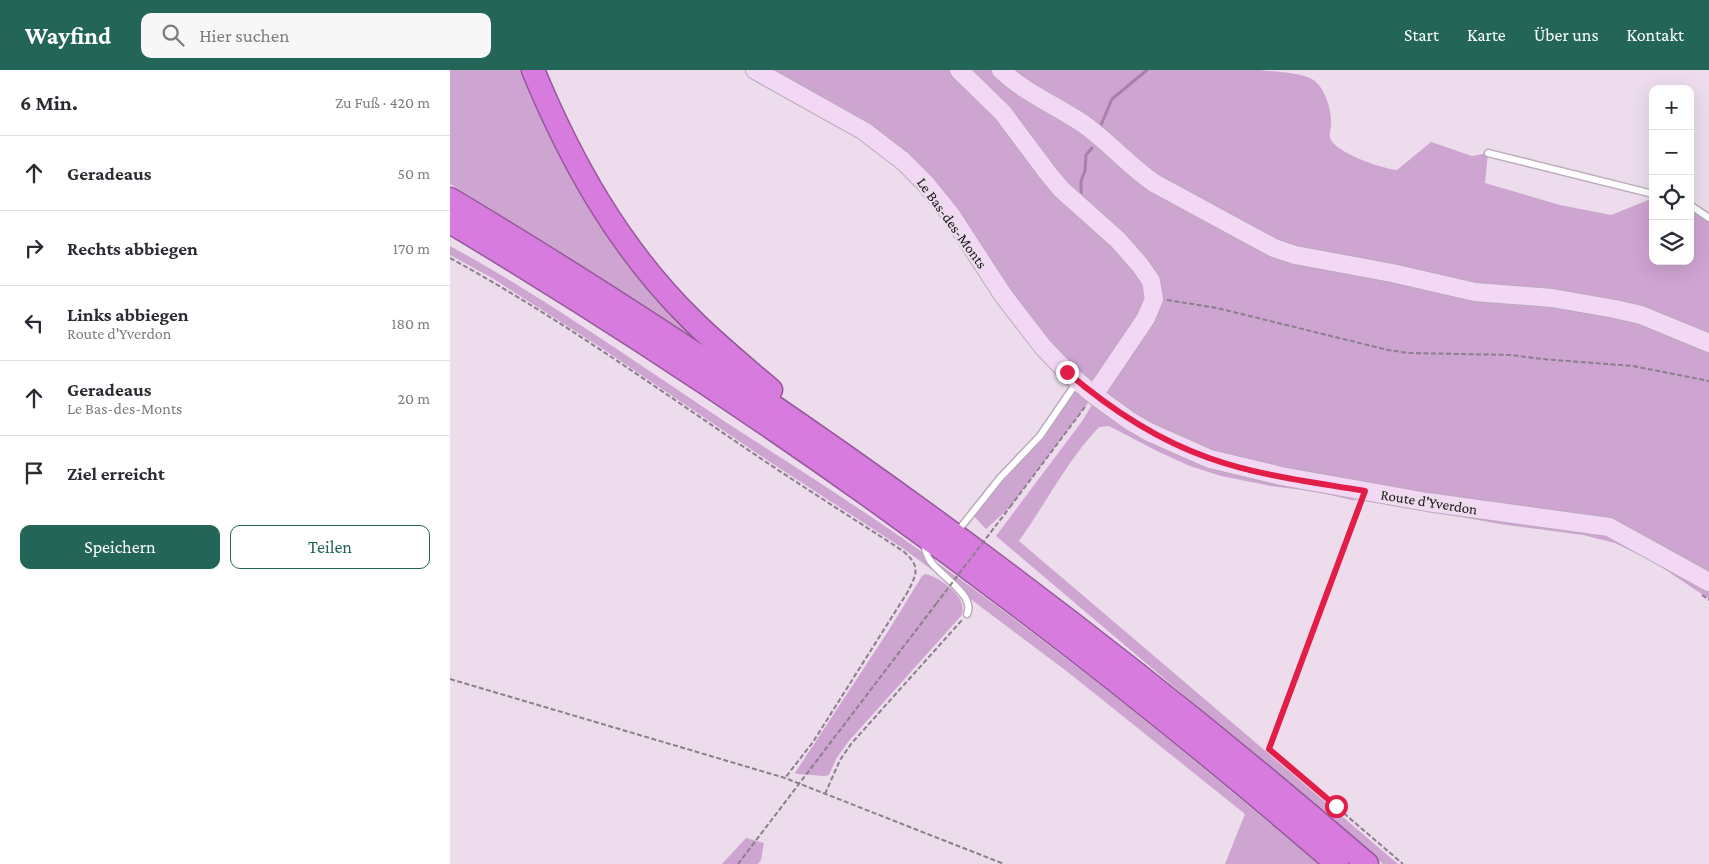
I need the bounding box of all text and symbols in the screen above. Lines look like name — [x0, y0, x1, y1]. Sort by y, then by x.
search box — [141, 13, 491, 58]
icon: search — [159, 21, 187, 49]
text: Wayfind — [25, 22, 111, 49]
text: Hier suchen — [199, 25, 289, 46]
text: Start — [1404, 25, 1439, 45]
text: Karte — [1467, 25, 1506, 45]
text: Über uns — [1534, 25, 1599, 45]
text: Kontakt — [1627, 25, 1684, 45]
map controls — [1649, 85, 1694, 265]
button: + — [1649, 85, 1694, 130]
text: 6 Min. — [20, 91, 78, 115]
text: Zu Fuß · 420 m — [335, 94, 430, 111]
button: − — [1649, 130, 1694, 175]
icon: ahead — [20, 159, 48, 187]
text: Geradeaus — [67, 163, 152, 184]
text: 50 m — [398, 165, 430, 182]
street label: Le Bas-des-Monts — [914, 175, 990, 272]
button: locate — [1649, 175, 1694, 220]
button: layers — [1649, 220, 1694, 265]
icon: right — [20, 234, 48, 262]
text: Rechts abbiegen — [67, 238, 198, 259]
text: 170 m — [393, 240, 430, 257]
text: Links abbiegen — [67, 304, 189, 325]
icon: left — [20, 309, 48, 337]
text: 180 m — [391, 315, 430, 332]
text: Route d'Yverdon — [67, 325, 171, 342]
route end — [1056, 361, 1079, 384]
text: Geradeaus — [67, 379, 152, 400]
icon: ahead — [20, 384, 48, 412]
text: 20 m — [397, 390, 430, 407]
text: Le Bas-des-Monts — [67, 400, 182, 417]
icon: arrive — [20, 459, 48, 487]
text: Ziel erreicht — [67, 463, 165, 484]
street label: Route d'Yverdon — [1379, 486, 1479, 518]
button: Speichern — [20, 525, 220, 569]
button: Teilen — [230, 525, 430, 569]
route start — [1325, 795, 1348, 818]

